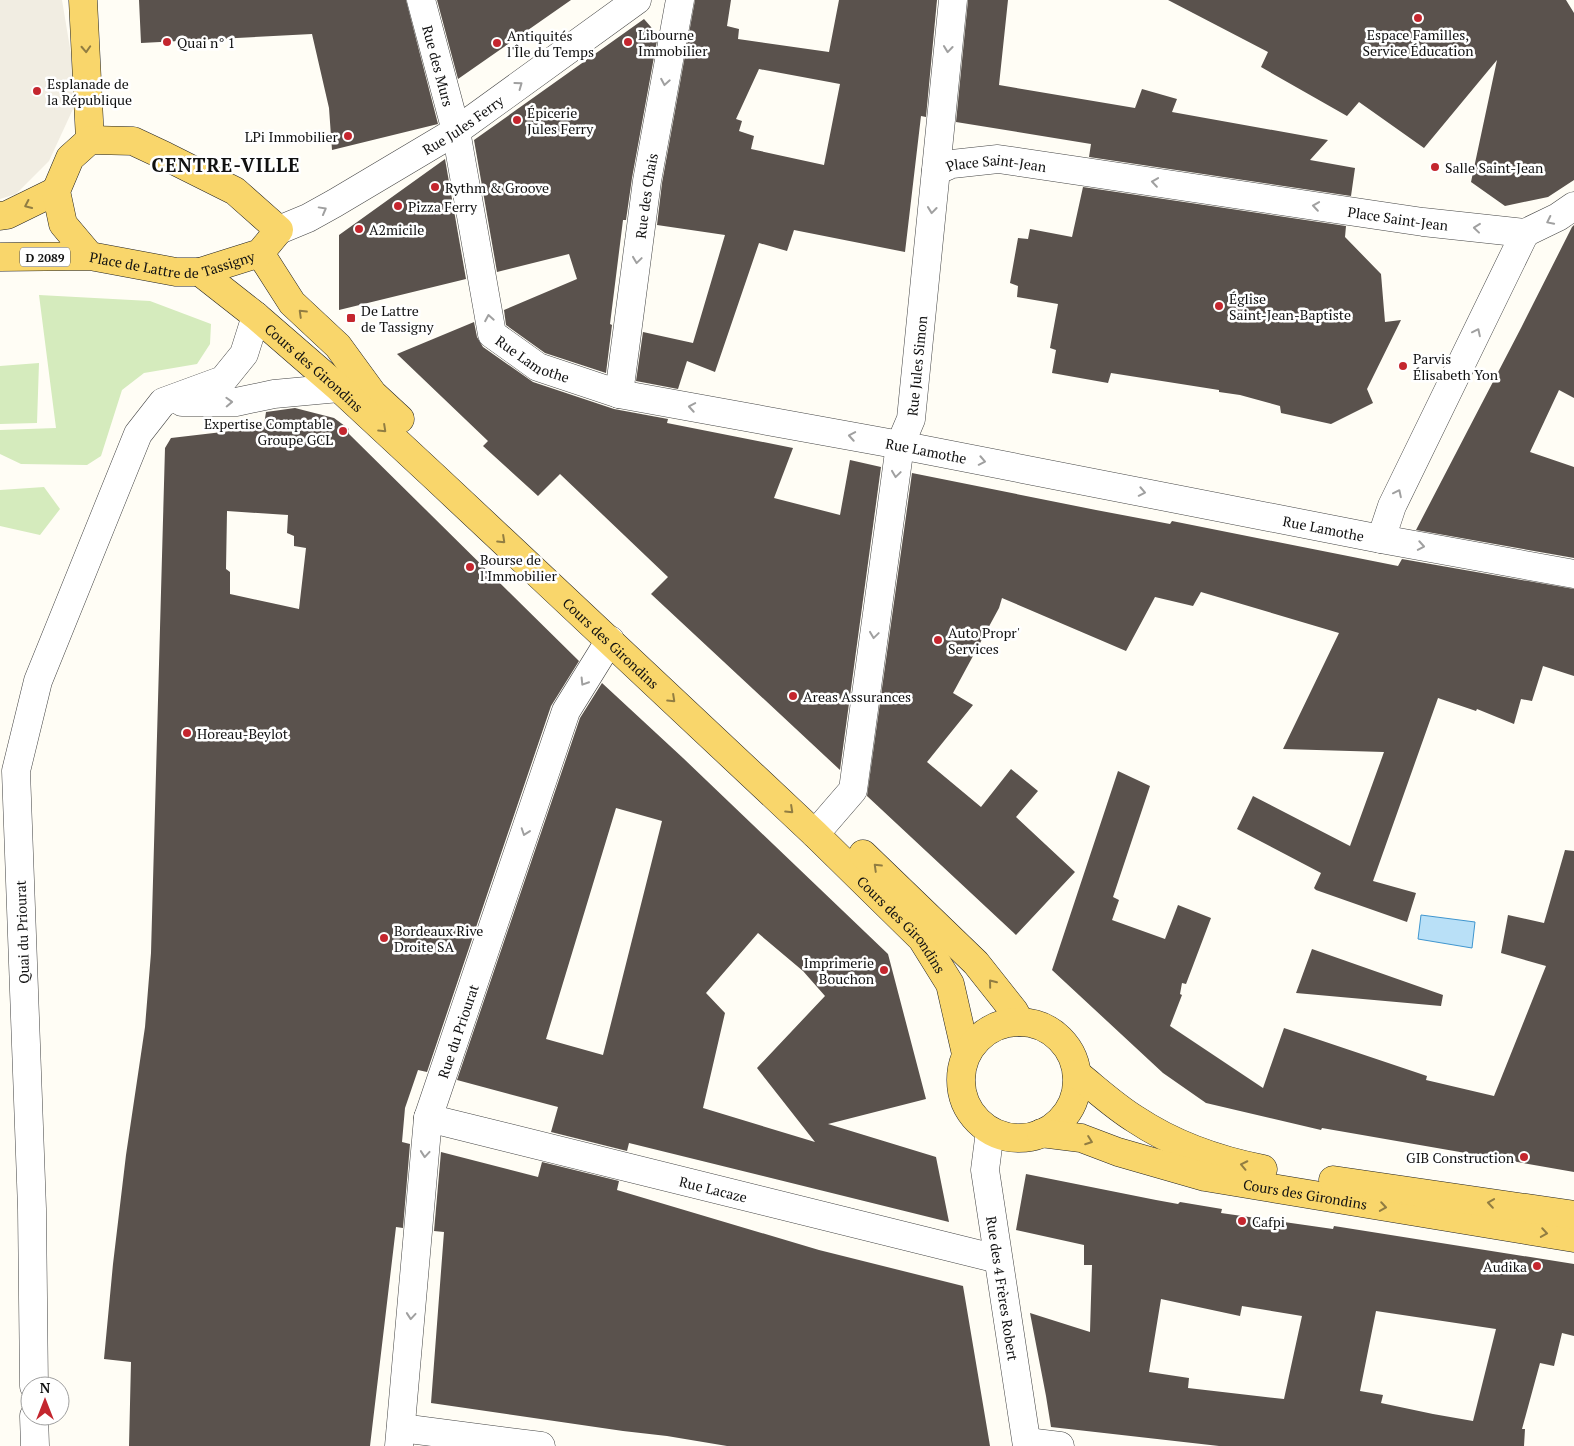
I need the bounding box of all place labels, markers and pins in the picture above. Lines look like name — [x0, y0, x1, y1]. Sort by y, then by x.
marker: Espace Familles, Service Éducation — [1412, 12, 1424, 24]
place label: Libourne Immobilier — [638, 25, 708, 60]
place label: Espace Familles, Service Éducation — [1362, 25, 1474, 60]
place label: Antiquités l'Île du Temps — [507, 26, 594, 61]
place label: Quai n° 1 — [177, 33, 235, 52]
marker: Quai n° 1 — [161, 36, 173, 48]
marker: Libourne Immobilier — [622, 36, 634, 48]
marker: Antiquités l'Île du Temps — [491, 37, 503, 49]
place label: Esplanade de la République — [47, 74, 132, 109]
marker: Esplanade de la République — [31, 85, 43, 97]
place label: Épicerie Jules Ferry — [527, 103, 594, 138]
marker: Épicerie Jules Ferry — [511, 114, 523, 126]
place label: LPi Immobilier — [245, 127, 339, 146]
marker: LPi Immobilier — [342, 130, 354, 142]
place label: Salle Saint-Jean — [1445, 158, 1544, 177]
marker: Salle Saint-Jean — [1429, 161, 1441, 173]
place label: Rythm & Groove — [445, 178, 549, 197]
marker: Rythm & Groove — [429, 181, 441, 193]
place label: Pizza Ferry — [408, 197, 478, 216]
marker: Pizza Ferry — [392, 200, 404, 212]
place label: A2micile — [369, 220, 424, 239]
marker: A2micile — [353, 223, 365, 235]
place label: Église Saint-Jean-Baptiste — [1229, 289, 1351, 324]
marker: Église Saint-Jean-Baptiste — [1213, 300, 1225, 312]
place label: De Lattre de Tassigny — [361, 301, 435, 336]
marker: De Lattre de Tassigny — [345, 312, 357, 324]
place label: Parvis Élisabeth Yon — [1413, 349, 1499, 384]
marker: Parvis Élisabeth Yon — [1397, 360, 1409, 372]
place label: Expertise Comptable Groupe GCL — [204, 414, 333, 449]
marker: Expertise Comptable Groupe GCL — [337, 425, 349, 437]
place label: Bourse de l'Immobilier — [480, 550, 557, 585]
marker: Bourse de l'Immobilier — [464, 561, 476, 573]
place label: Auto Propr' Services — [948, 623, 1020, 658]
marker: Auto Propr' Services — [932, 634, 944, 646]
place label: Areas Assurances — [803, 687, 911, 706]
marker: Areas Assurances — [787, 690, 799, 702]
place label: Horeau-Beylot — [197, 724, 289, 743]
marker: Horeau-Beylot — [181, 727, 193, 739]
place label: Bordeaux Rive Droite SA — [394, 921, 483, 956]
marker: Bordeaux Rive Droite SA — [378, 932, 390, 944]
place label: Imprimerie Bouchon — [804, 953, 875, 988]
marker: Imprimerie Bouchon — [878, 964, 890, 976]
place label: GIB Construction — [1406, 1148, 1515, 1167]
marker: GIB Construction — [1518, 1151, 1530, 1163]
place label: Cafpi — [1252, 1212, 1285, 1231]
marker: Cafpi — [1236, 1215, 1248, 1227]
place label: Audika — [1483, 1257, 1527, 1276]
marker: Audika — [1531, 1260, 1543, 1272]

